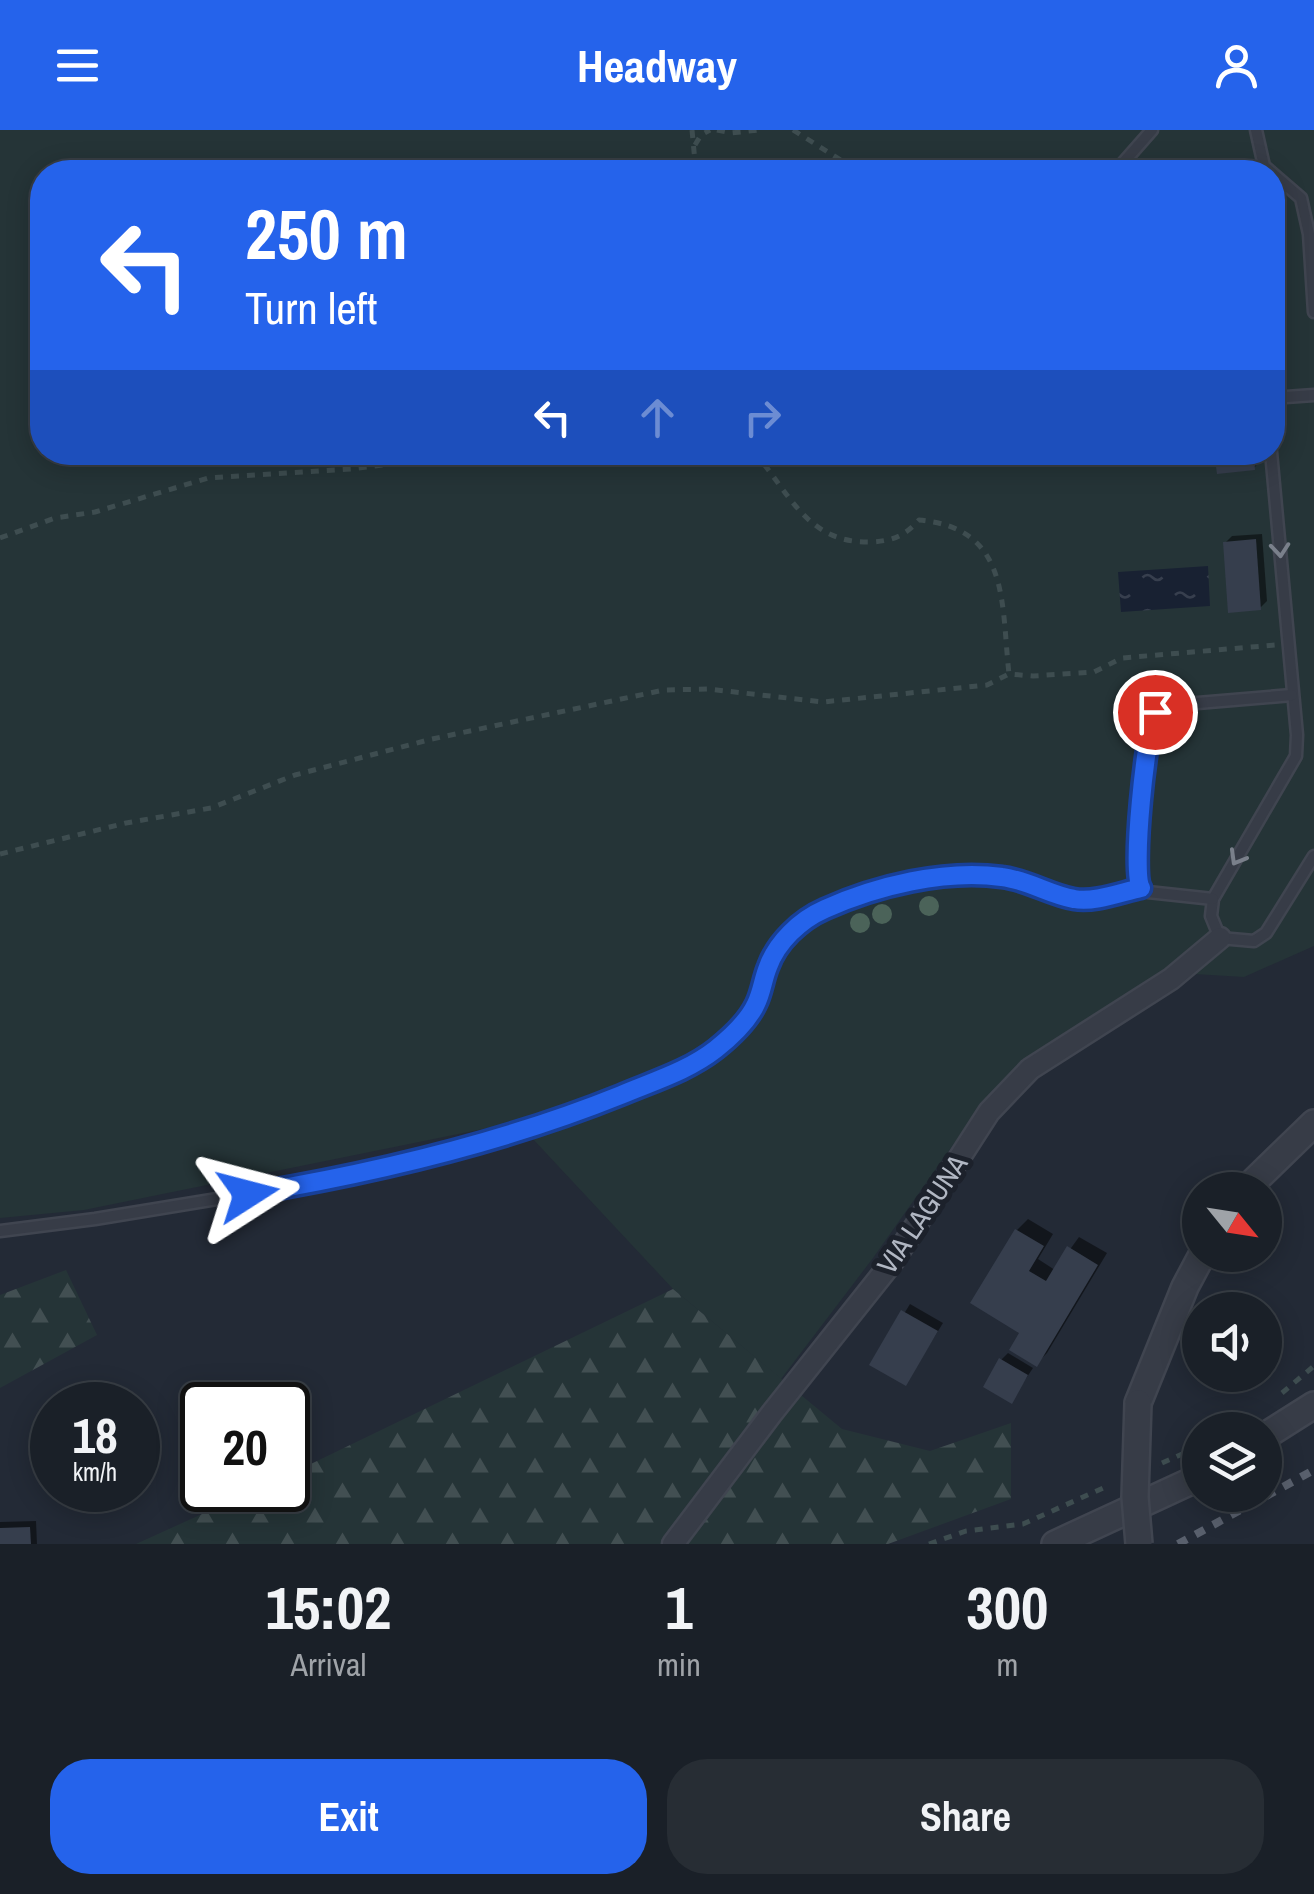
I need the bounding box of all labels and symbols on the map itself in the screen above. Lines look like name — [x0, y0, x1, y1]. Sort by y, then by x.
one-way arrow — [1268, 542, 1290, 558]
pin — [1113, 670, 1198, 755]
one-way arrow — [1230, 847, 1249, 865]
position arrow — [196, 1142, 300, 1246]
street label: VIA LAGUNA — [868, 1146, 976, 1281]
north arrow — [1182, 1172, 1282, 1272]
speed limit sign: 20 — [180, 1382, 310, 1512]

